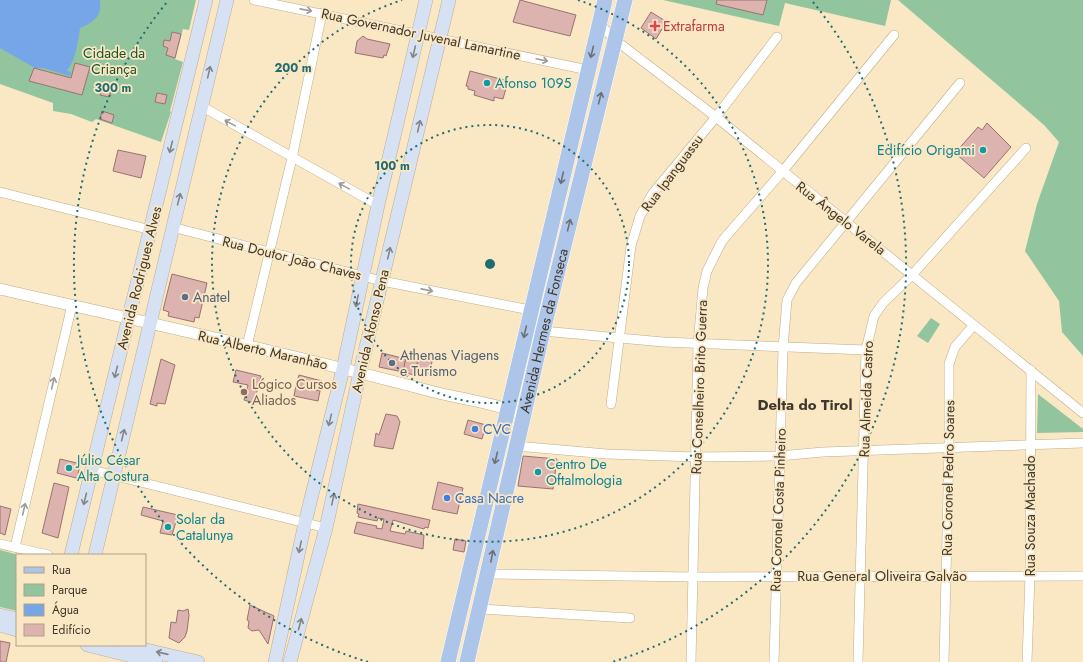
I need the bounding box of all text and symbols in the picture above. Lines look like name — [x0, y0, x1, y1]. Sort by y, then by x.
street label: Rua Governador Juvenal Lamartine — [319, 3, 523, 65]
one-way arrow — [299, 6, 312, 14]
place label: Extrafarma — [663, 16, 725, 36]
marker: Extrafarma — [650, 21, 660, 31]
park label: Cidade da Criança — [83, 43, 145, 79]
one-way arrow — [410, 45, 418, 58]
one-way arrow — [588, 45, 596, 58]
one-way arrow — [535, 57, 548, 65]
text: 200 m — [274, 59, 312, 77]
one-way arrow — [205, 66, 213, 79]
place label: Afonso 1095 — [495, 73, 571, 93]
marker: Afonso 1095 — [482, 78, 492, 88]
text: 300 m — [95, 79, 132, 97]
one-way arrow — [596, 92, 604, 105]
one-way arrow — [224, 118, 236, 126]
one-way arrow — [415, 120, 423, 133]
street label: Rua Ipanguassu — [636, 130, 708, 216]
one-way arrow — [167, 140, 175, 153]
place label: Edifício Origami — [877, 140, 975, 160]
marker: Edifício Origami — [978, 145, 988, 155]
text: 100 m — [374, 157, 410, 175]
one-way arrow — [557, 171, 565, 184]
street label: Rua Ângelo Varela — [792, 176, 890, 260]
one-way arrow — [338, 182, 350, 189]
one-way arrow — [175, 193, 183, 206]
street label: Avenida Rodrigues Alves — [111, 204, 167, 352]
one-way arrow — [565, 218, 573, 231]
street label: Rua Doutor João Chaves — [220, 231, 364, 285]
one-way arrow — [385, 246, 393, 259]
street label: Avenida Hermes da Fonseca — [514, 246, 573, 415]
centre of rings — [483, 257, 497, 271]
street label: Avenida Afonso Pena — [346, 267, 394, 395]
one-way arrow — [420, 286, 433, 294]
place label: Anatel — [193, 287, 230, 307]
marker: Anatel — [180, 292, 190, 302]
one-way arrow — [353, 294, 361, 307]
street label: Rua Conselheiro Brito Guerra — [686, 299, 712, 475]
street label: Rua Alberto Maranhão — [196, 325, 330, 375]
one-way arrow — [521, 325, 529, 338]
street label: Rua Almeida Castro — [854, 340, 878, 458]
place label: Athenas Viagens e Turismo — [400, 345, 499, 381]
marker: Athenas Viagens e Turismo — [387, 358, 397, 368]
one-way arrow — [112, 366, 119, 379]
place label: Lógico Cursos Aliados — [252, 374, 337, 410]
one-way arrow — [50, 377, 58, 390]
marker: Lógico Cursos Aliados — [239, 387, 249, 397]
district label: Delta do Tirol — [758, 394, 853, 416]
street label: Rua Coronel Pedro Soares — [937, 400, 959, 556]
one-way arrow — [326, 413, 334, 426]
place label: CVC — [483, 419, 511, 439]
marker: CVC — [470, 424, 480, 434]
street label: Rua Coronel Costa Pinheiro — [765, 427, 791, 592]
one-way arrow — [119, 429, 127, 442]
place label: Júlio César Alta Costura — [75, 450, 149, 486]
one-way arrow — [491, 451, 499, 464]
place label: Centro De Oftalmologia — [546, 454, 622, 490]
street label: Rua Souza Machado — [1020, 455, 1040, 576]
marker: Júlio César Alta Costura — [64, 463, 74, 473]
marker: Centro De Oftalmologia — [533, 467, 543, 477]
place label: Casa Nacre — [455, 488, 524, 508]
one-way arrow — [81, 492, 88, 505]
one-way arrow — [329, 492, 337, 505]
marker: Casa Nacre — [442, 493, 452, 503]
one-way arrow — [20, 503, 28, 516]
place label: Solar da Catalunya — [176, 509, 233, 545]
marker: Solar da Catalunya — [163, 522, 173, 532]
one-way arrow — [295, 540, 303, 553]
one-way arrow — [489, 550, 497, 563]
legend — [16, 554, 146, 646]
text: Rua — [52, 561, 71, 579]
street label: Rua General Oliveira Galvão — [797, 566, 967, 586]
text: Parque — [52, 581, 87, 599]
text: Água — [52, 601, 79, 619]
one-way arrow — [297, 618, 304, 631]
text: Edifício — [52, 621, 91, 639]
one-way arrow — [156, 649, 169, 657]

